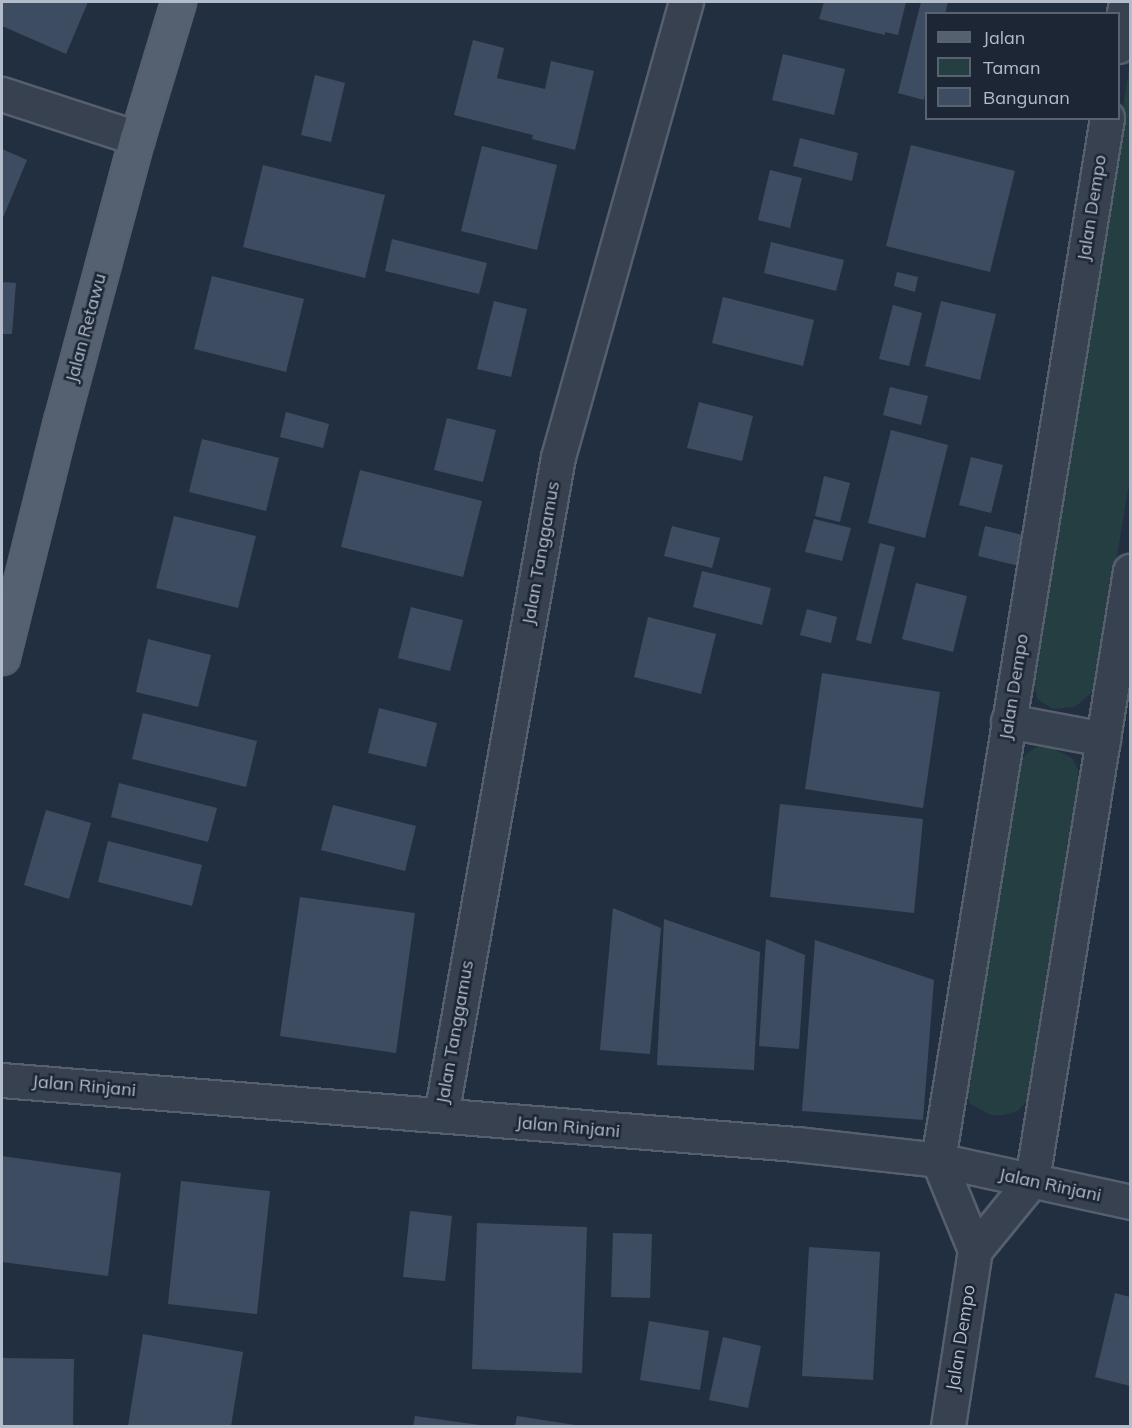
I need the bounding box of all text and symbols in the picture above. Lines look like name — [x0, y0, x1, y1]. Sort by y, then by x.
legend — [925, 12, 1120, 120]
text: Jalan — [983, 26, 1025, 49]
text: Taman — [983, 56, 1040, 79]
text: Bangunan — [983, 86, 1070, 109]
street label: Jalan Dempo — [1073, 153, 1111, 263]
street label: Jalan Retawu — [61, 271, 111, 385]
street label: Jalan Tanggamus — [518, 479, 564, 627]
street label: Jalan Dempo — [995, 632, 1033, 742]
street label: Jalan Tanggamus — [432, 958, 478, 1106]
street label: Jalan Rinjani — [31, 1071, 137, 1101]
street label: Jalan Rinjani — [515, 1112, 621, 1142]
street label: Jalan Rinjani — [997, 1164, 1103, 1206]
street label: Jalan Dempo — [942, 1283, 980, 1393]

